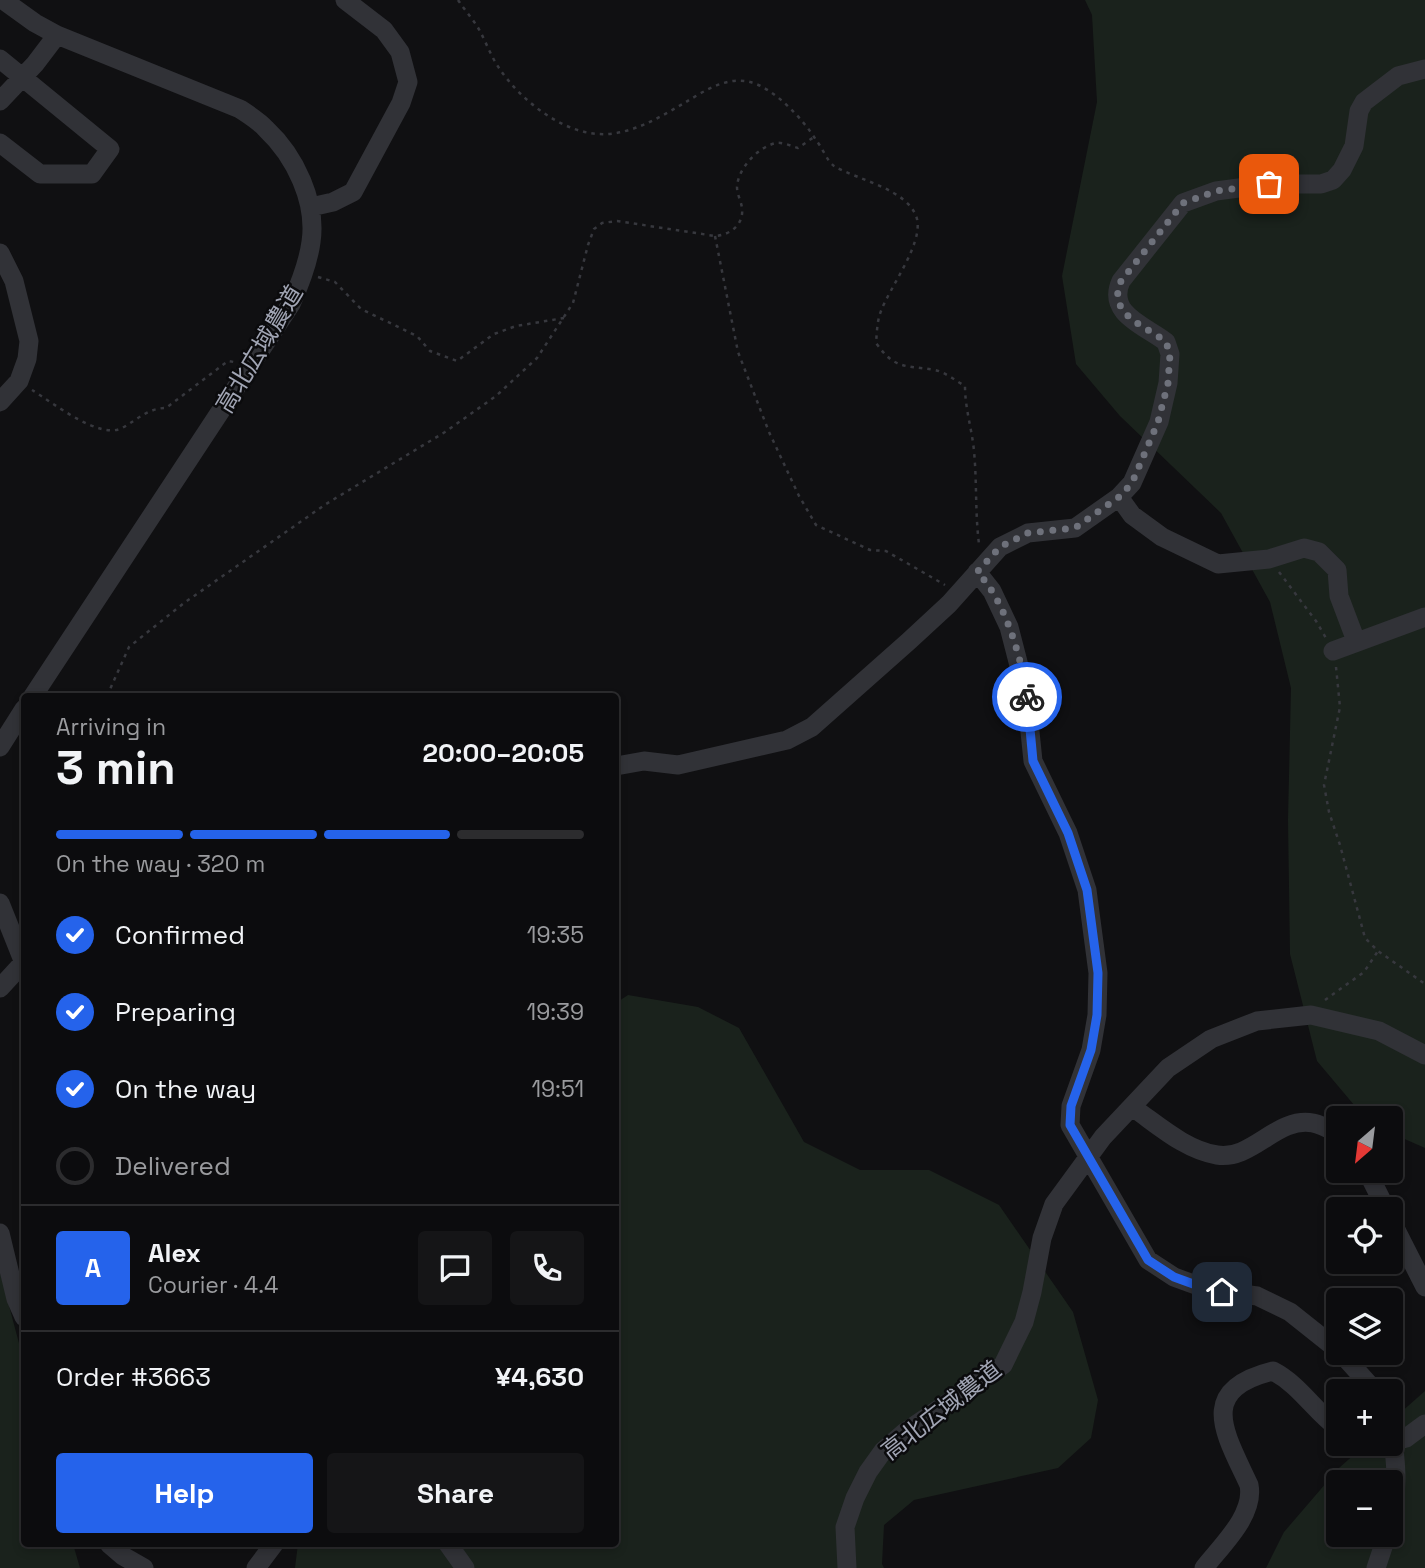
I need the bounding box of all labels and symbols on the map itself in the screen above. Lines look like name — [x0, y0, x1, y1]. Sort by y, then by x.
pin — [1239, 154, 1299, 214]
street label: 高北広域農道 — [209, 279, 309, 419]
courier — [992, 662, 1062, 732]
north arrow — [1326, 1106, 1404, 1183]
pin — [1192, 1262, 1252, 1322]
street label: 高北広域農道 — [875, 1353, 1007, 1467]

